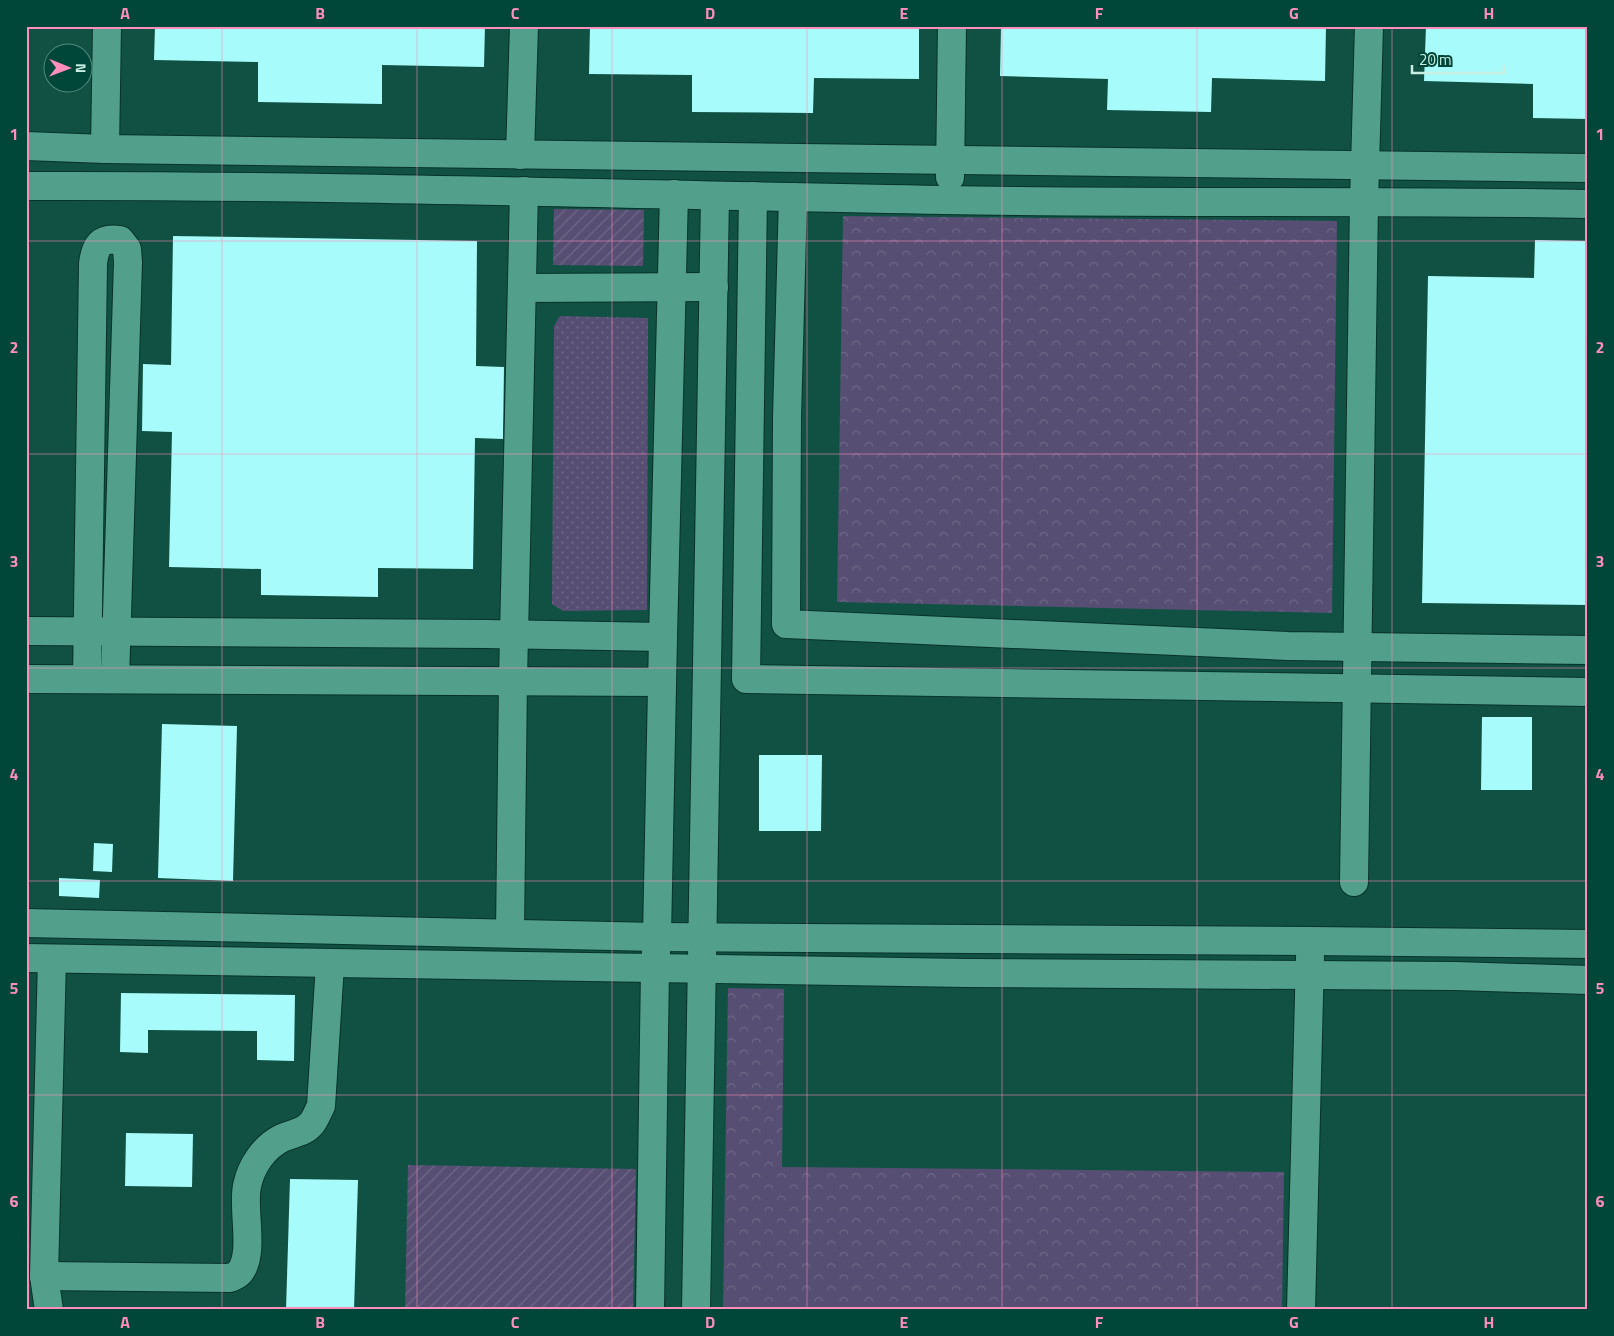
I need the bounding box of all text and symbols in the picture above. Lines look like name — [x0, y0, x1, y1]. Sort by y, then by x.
text: A — [120, 1, 130, 25]
text: B — [315, 1, 325, 25]
text: C — [511, 1, 520, 25]
text: D — [705, 1, 715, 25]
text: E — [900, 1, 909, 25]
text: F — [1095, 1, 1104, 25]
text: G — [1289, 1, 1299, 25]
text: H — [1484, 1, 1494, 25]
north arrow — [42, 42, 92, 92]
scale bar — [1412, 42, 1504, 74]
text: 20 m — [1419, 48, 1452, 71]
text: N — [71, 63, 92, 73]
text: 1 — [10, 122, 18, 146]
text: 1 — [1596, 122, 1604, 146]
text: 2 — [10, 335, 18, 359]
text: 2 — [1596, 335, 1604, 359]
text: 3 — [10, 549, 18, 573]
text: 3 — [1596, 549, 1604, 573]
text: 4 — [10, 762, 19, 786]
text: 4 — [1596, 762, 1605, 786]
text: 5 — [10, 976, 19, 1000]
text: 5 — [1596, 976, 1605, 1000]
text: 6 — [10, 1189, 19, 1213]
text: 6 — [1596, 1189, 1605, 1213]
text: A — [120, 1310, 130, 1334]
text: B — [315, 1310, 325, 1334]
text: C — [511, 1310, 520, 1334]
text: D — [705, 1310, 715, 1334]
text: E — [900, 1310, 909, 1334]
text: F — [1095, 1310, 1104, 1334]
text: G — [1289, 1310, 1299, 1334]
text: H — [1484, 1310, 1494, 1334]

